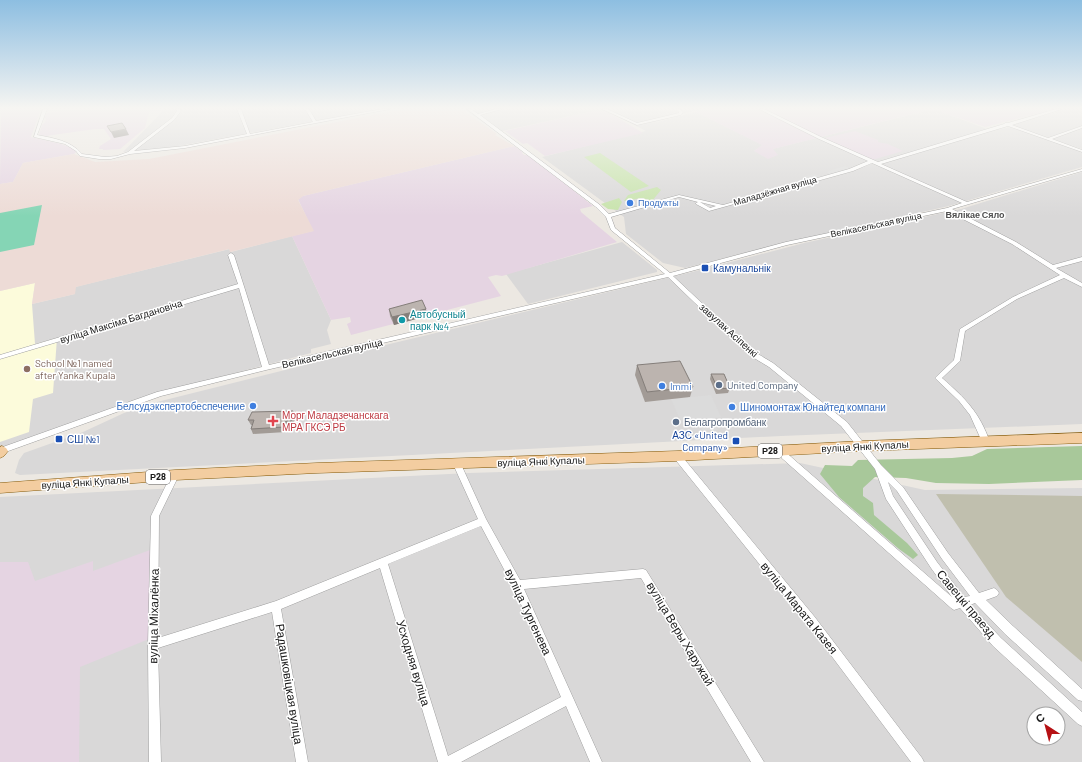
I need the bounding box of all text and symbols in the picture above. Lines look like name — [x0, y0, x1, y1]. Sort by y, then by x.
street label: Маладзёжная вуліца — [732, 173, 818, 208]
place label: Продукты — [638, 197, 679, 208]
marker: Продукты — [625, 198, 635, 208]
street label: Велікасельская вуліца — [829, 209, 922, 240]
district label: Вялікае Сяло — [945, 209, 1005, 220]
place label: Камунальнік — [713, 262, 771, 274]
marker: Камунальнік — [700, 263, 710, 273]
street label: вуліца Максіма Багдановіча — [58, 296, 184, 345]
street label: завулак Асіпенкі — [697, 301, 761, 359]
place label: Автобусный парк №4 — [410, 308, 465, 332]
marker: Автобусный парк №4 — [397, 315, 407, 325]
street label: Велікасельская вуліца — [280, 335, 384, 370]
place label: School №1 named after Yanka Kupala — [35, 357, 115, 381]
marker: School №1 named after Yanka Kupala — [22, 364, 32, 374]
place label: United Company — [727, 379, 798, 391]
place label: Immi — [670, 380, 692, 392]
marker: United Company — [714, 380, 724, 390]
marker: Immi — [657, 381, 667, 391]
place label: Белсудэкспертобеспечение — [117, 400, 245, 412]
marker: Белсудэкспертобеспечение — [248, 401, 258, 411]
place label: Шиномонтаж Юнайтед компани — [740, 401, 886, 413]
marker: Шиномонтаж Юнайтед компани — [727, 402, 737, 412]
place label: Морг Маладзечанскага МРА ГКСЭ РБ — [282, 409, 389, 433]
marker: Морг Маладзечанскага МРА ГКСЭ РБ — [267, 415, 279, 427]
place label: Белагропромбанк — [684, 416, 767, 428]
marker: Белагропромбанк — [671, 417, 681, 427]
place label: АЗС «United Company» — [672, 429, 728, 453]
place label: СШ №1 — [67, 433, 100, 445]
marker: СШ №1 — [54, 434, 64, 444]
marker: АЗС «United Company» — [731, 436, 741, 446]
street label: вуліца Янкі Купалы — [821, 438, 909, 454]
road number: Р28 — [758, 444, 782, 458]
street label: вуліца Янкі Купалы — [497, 453, 585, 469]
road number: Р28 — [146, 470, 170, 484]
street label: вуліца Янкі Купалы — [41, 473, 129, 491]
street label: вуліца Марата Казея — [758, 559, 841, 657]
street label: вуліца Тургенева — [502, 566, 555, 658]
street label: Савецкі праезд — [934, 567, 999, 641]
street label: вуліца Міхалёнка — [145, 568, 162, 664]
street label: вуліца Веры Харужай — [643, 579, 717, 688]
street label: Усходняя вуліца — [393, 618, 434, 708]
street label: Радашковіцкая вуліца — [273, 623, 306, 746]
north arrow — [1026, 706, 1066, 746]
text: С — [1033, 710, 1047, 725]

